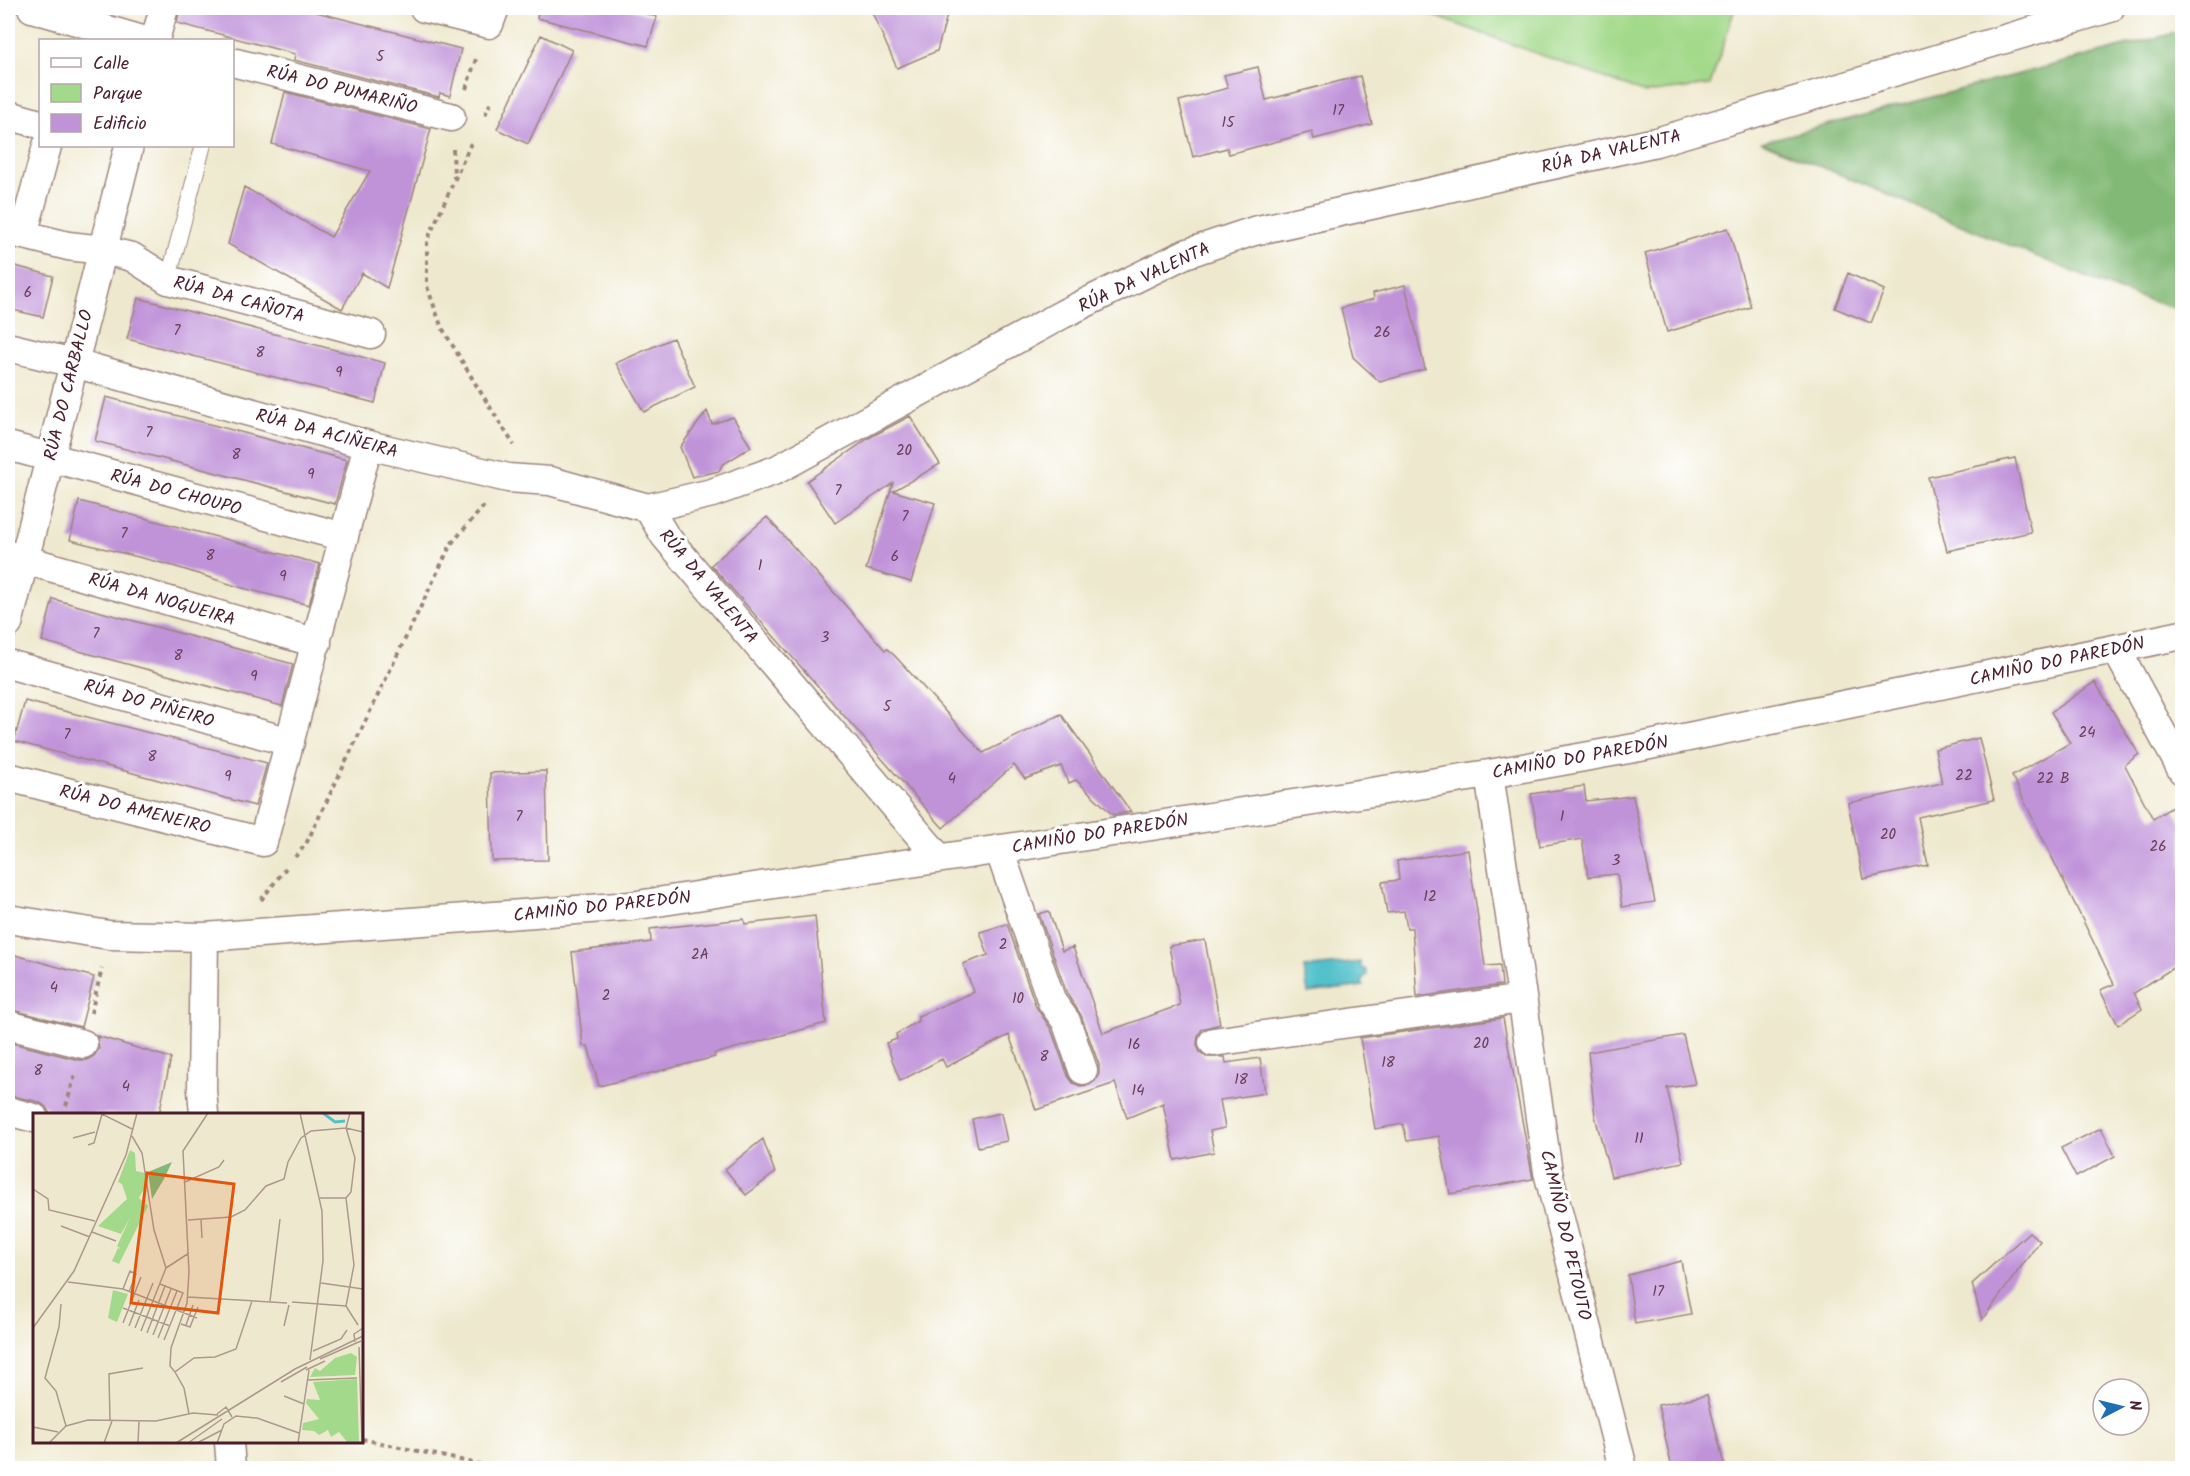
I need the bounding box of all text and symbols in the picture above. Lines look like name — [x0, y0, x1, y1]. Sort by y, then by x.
legend — [39, 39, 234, 147]
house number: 5 — [376, 45, 385, 69]
text: Calle — [93, 50, 129, 79]
street label: RÚA DO PUMARIÑO — [263, 58, 420, 123]
text: Parque — [93, 80, 142, 109]
house number: 17 — [1332, 99, 1345, 123]
text: Edificio — [93, 110, 147, 139]
house number: 15 — [1222, 111, 1235, 135]
street label: RÚA DA VALENTA — [1539, 122, 1684, 183]
street label: RÚA DA VALENTA — [1074, 235, 1215, 322]
street label: RÚA DA CAÑOTA — [170, 269, 307, 332]
house number: 6 — [24, 281, 32, 305]
street label: RÚA DO CARBALLO — [37, 307, 102, 464]
house number: 7 — [174, 319, 182, 343]
house number: 26 — [1373, 321, 1391, 345]
house number: 8 — [255, 341, 265, 365]
house number: 9 — [335, 361, 343, 385]
street label: RÚA DA ACIÑEIRA — [252, 402, 401, 467]
house number: 7 — [146, 421, 154, 445]
house number: 20 — [896, 439, 913, 463]
house number: 8 — [231, 443, 241, 467]
street label: RÚA DO CHOUPO — [107, 462, 244, 525]
house number: 9 — [307, 463, 315, 487]
house number: 7 — [835, 479, 843, 503]
house number: 7 — [902, 505, 910, 529]
house number: 7 — [121, 522, 129, 546]
street label: RÚA DA VALENTA — [651, 523, 765, 651]
house number: 8 — [205, 544, 215, 568]
house number: 6 — [891, 545, 899, 569]
house number: 1 — [758, 554, 763, 578]
house number: 9 — [279, 565, 287, 589]
street label: RÚA DA NOGUEIRA — [85, 566, 239, 635]
house number: 7 — [93, 622, 101, 646]
house number: 3 — [821, 626, 830, 650]
street label: CAMIÑO DO PAREDÓN — [1967, 630, 2148, 695]
house number: 8 — [173, 644, 183, 668]
house number: 9 — [250, 665, 258, 689]
street label: RÚA DO PIÑEIRO — [80, 672, 217, 737]
house number: 5 — [883, 695, 892, 719]
house number: 24 — [2079, 721, 2095, 745]
house number: 7 — [64, 723, 72, 747]
street label: CAMIÑO DO PAREDÓN — [1490, 729, 1671, 788]
house number: 8 — [147, 745, 157, 769]
house number: 22 — [1955, 764, 1973, 788]
house number: 9 — [224, 765, 232, 789]
house number: 4 — [948, 767, 956, 791]
house number: 22 B — [2036, 767, 2070, 791]
street label: RÚA DO AMENEIRO — [56, 778, 213, 843]
house number: 7 — [516, 805, 524, 829]
house number: 1 — [1560, 805, 1565, 829]
street label: CAMIÑO DO PAREDÓN — [1010, 806, 1191, 863]
house number: 20 — [1880, 823, 1897, 847]
house number: 26 — [2149, 835, 2167, 859]
house number: 3 — [1612, 849, 1621, 873]
street label: CAMIÑO DO PAREDÓN — [512, 884, 692, 931]
house number: 12 — [1423, 885, 1437, 909]
house number: 2 — [999, 933, 1007, 957]
house number: 2A — [691, 943, 709, 967]
house number: 4 — [50, 976, 58, 1000]
house number: 2 — [602, 984, 610, 1008]
house number: 10 — [1012, 987, 1025, 1011]
house number: 20 — [1473, 1032, 1490, 1056]
house number: 16 — [1127, 1033, 1141, 1057]
house number: 8 — [1039, 1045, 1049, 1069]
house number: 18 — [1381, 1051, 1396, 1075]
house number: 8 — [33, 1059, 43, 1083]
house number: 18 — [1234, 1068, 1249, 1092]
house number: 4 — [122, 1075, 130, 1099]
house number: 14 — [1132, 1079, 1144, 1103]
inset map — [33, 1113, 363, 1443]
house number: 11 — [1634, 1127, 1644, 1151]
street label: CAMIÑO DO PETOUTO — [1531, 1147, 1598, 1323]
house number: 17 — [1652, 1280, 1665, 1304]
north arrow — [2091, 1377, 2151, 1437]
text: N — [2121, 1399, 2147, 1412]

